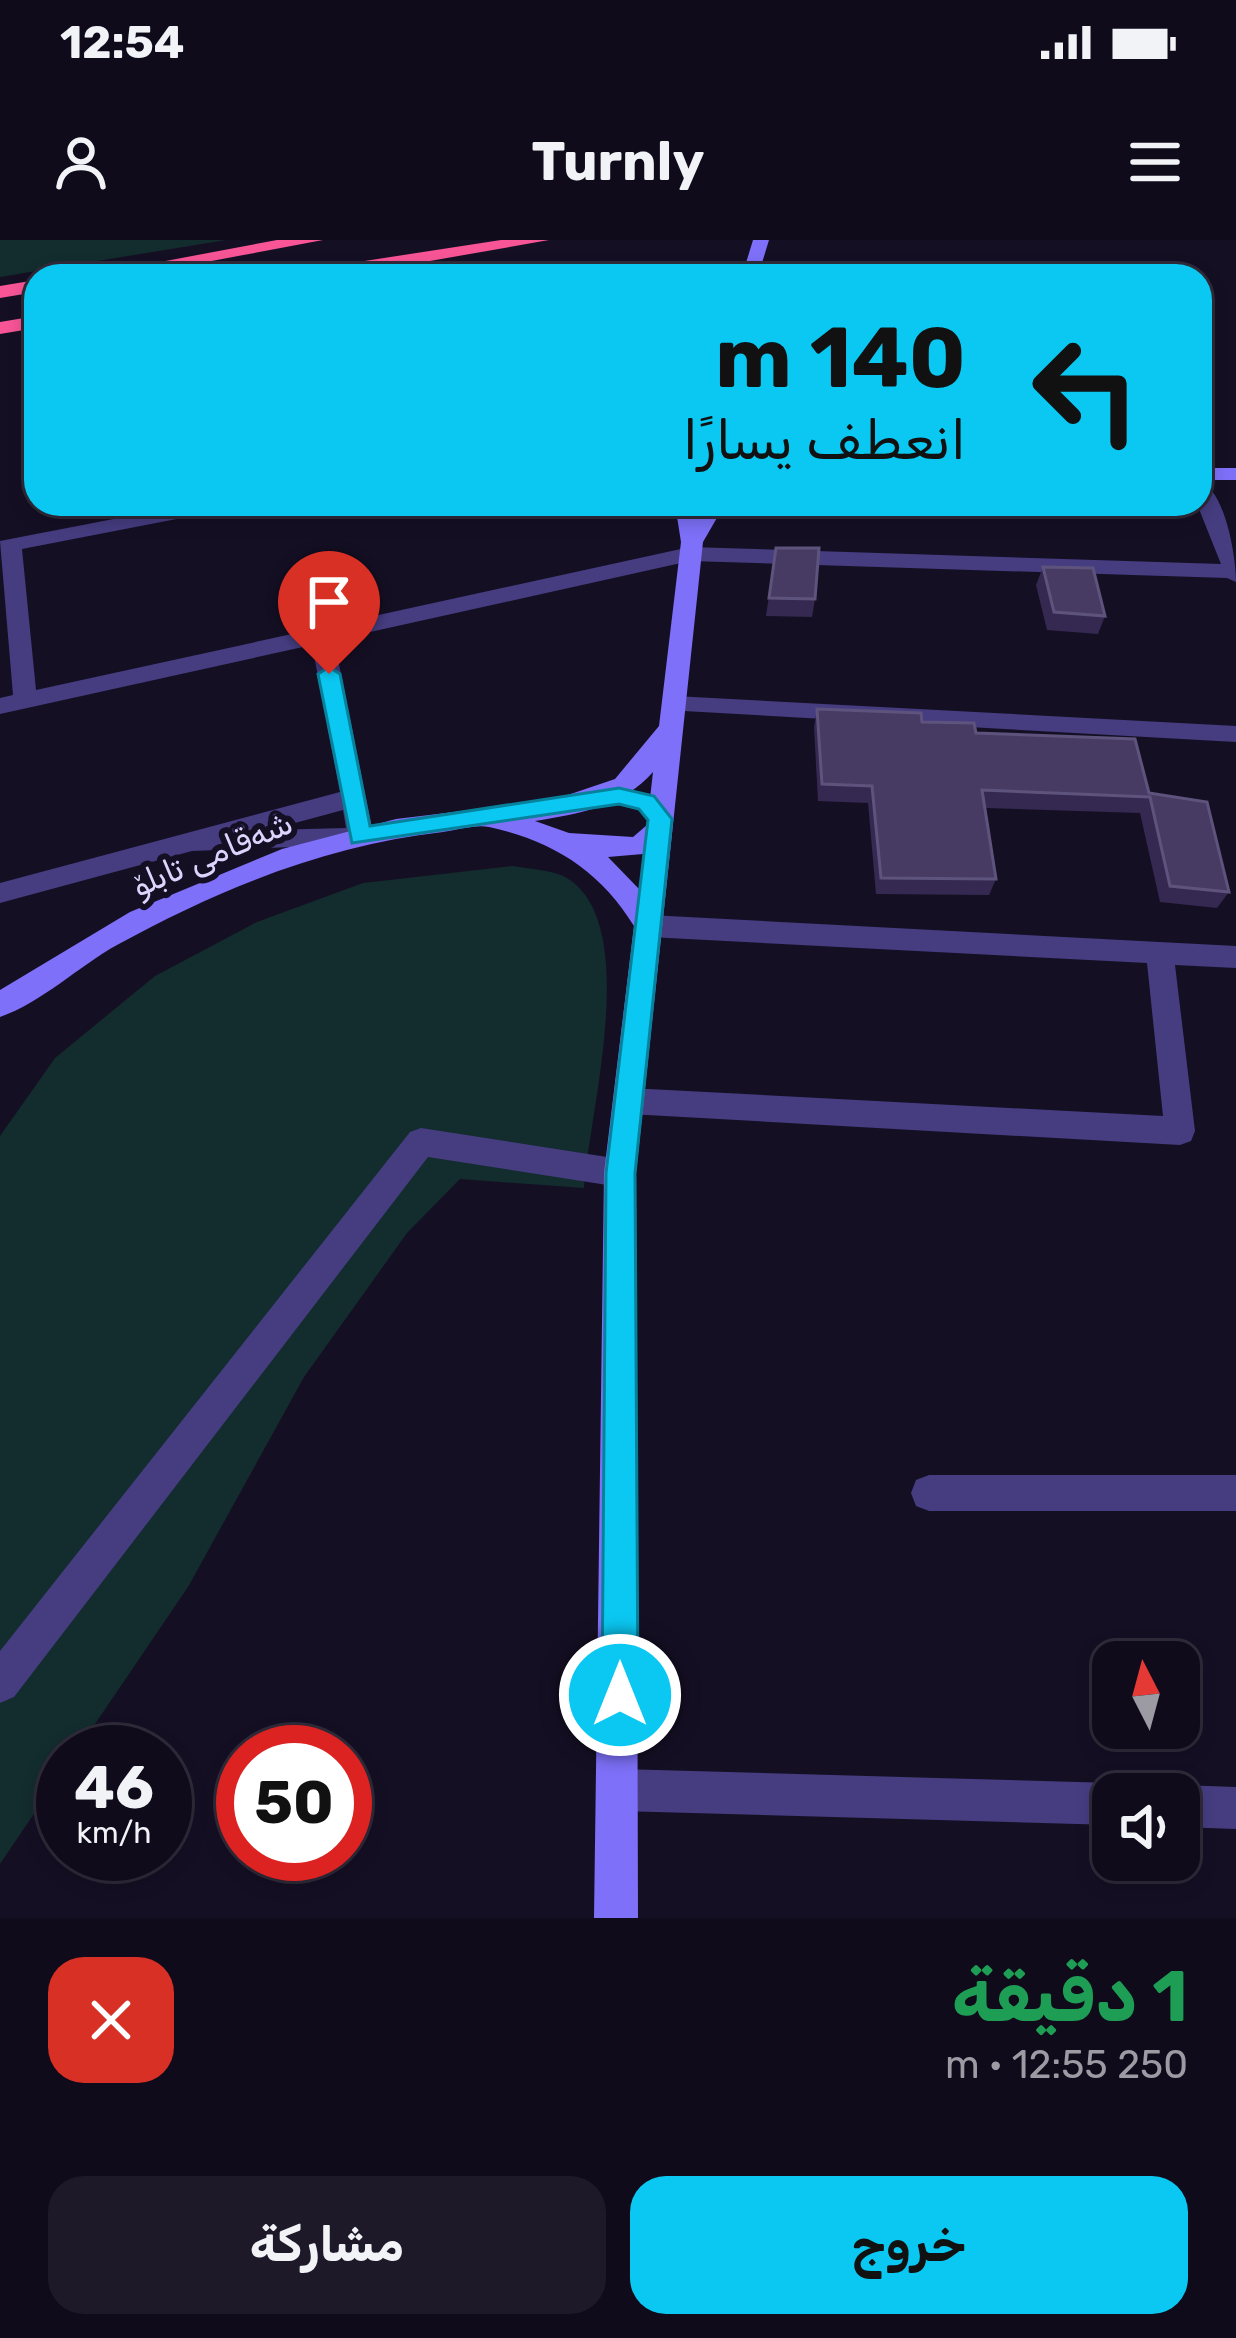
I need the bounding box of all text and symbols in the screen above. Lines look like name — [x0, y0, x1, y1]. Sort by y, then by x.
text: 12:54 — [60, 16, 185, 69]
icon: person — [48, 129, 114, 195]
icon: menu — [1122, 129, 1188, 195]
text: Turnly — [532, 130, 704, 194]
text: 140 m — [715, 308, 966, 408]
icon: left — [1008, 312, 1164, 468]
text: انعطف يسارًا — [683, 409, 966, 473]
pin — [278, 551, 380, 674]
icon: arrive — [296, 569, 362, 635]
street label: شەقامی تابلۆ — [126, 802, 299, 906]
position arrow — [557, 1632, 683, 1758]
north arrow — [1092, 1641, 1200, 1749]
map controls — [1092, 1641, 1200, 1881]
speed limit sign: 50 — [216, 1725, 372, 1881]
text: 46 — [74, 1752, 154, 1823]
button: sound — [1092, 1773, 1200, 1881]
text: km/h — [77, 1815, 151, 1851]
text: 1 دقيقة — [952, 1954, 1188, 2039]
button: close — [48, 1957, 174, 2083]
text: 250 m · 12:55 — [945, 2042, 1188, 2088]
button: مشاركة — [48, 2176, 606, 2314]
button: خروج — [630, 2176, 1188, 2314]

